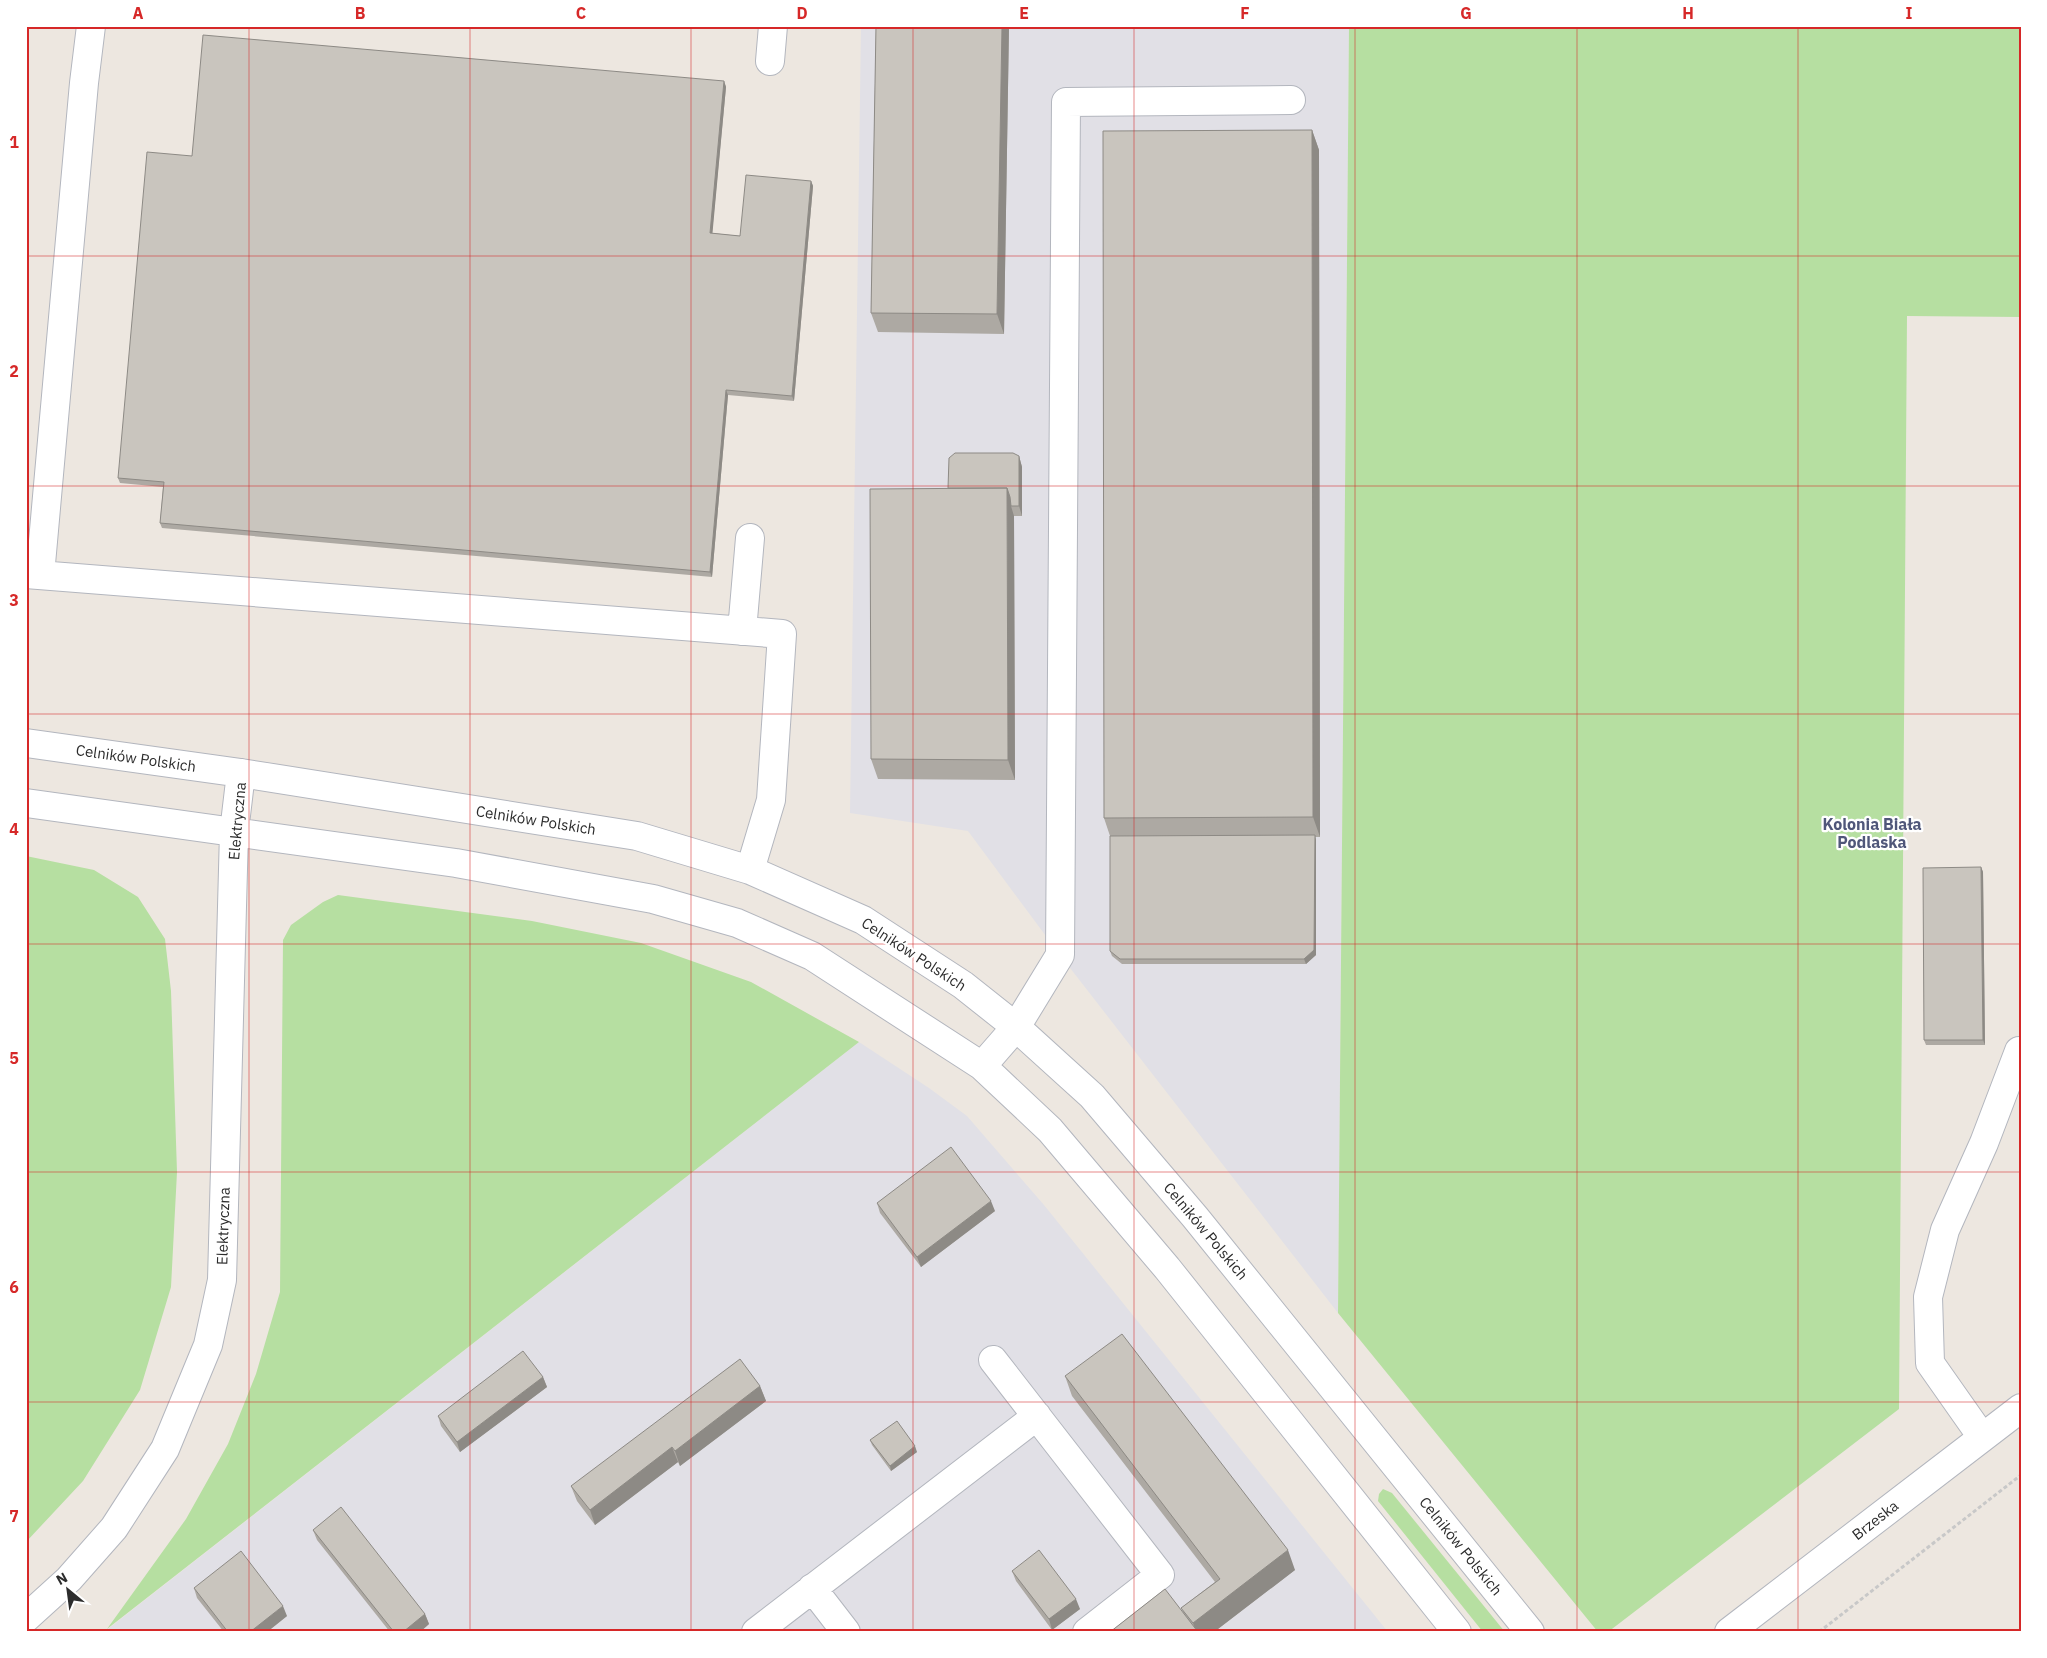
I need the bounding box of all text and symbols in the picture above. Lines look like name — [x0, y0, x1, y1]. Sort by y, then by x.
text: A — [133, 3, 144, 23]
text: B — [355, 3, 366, 23]
text: C — [576, 3, 586, 23]
text: D — [796, 3, 808, 23]
text: E — [1019, 3, 1029, 23]
text: F — [1240, 3, 1250, 23]
text: G — [1460, 3, 1472, 23]
text: H — [1682, 3, 1694, 23]
text: I — [1906, 3, 1913, 23]
text: 1 — [9, 132, 19, 152]
text: 2 — [9, 361, 19, 381]
text: 3 — [9, 590, 19, 610]
street label: Celników Polskich — [75, 740, 197, 776]
street label: Elektryczna — [224, 781, 250, 861]
street label: Celników Polskich — [475, 801, 597, 839]
district label: Kolonia Biała Podlaska — [1822, 814, 1922, 852]
text: 4 — [9, 819, 19, 839]
street label: Celników Polskich — [858, 913, 970, 995]
text: 5 — [9, 1048, 19, 1068]
street label: Celników Polskich — [1160, 1178, 1252, 1284]
street label: Elektryczna — [212, 1187, 234, 1265]
text: 6 — [9, 1277, 19, 1297]
street label: Celników Polskich — [1415, 1493, 1507, 1599]
street label: Brzeska — [1848, 1496, 1902, 1544]
text: 7 — [9, 1506, 19, 1526]
north arrow — [42, 1566, 92, 1616]
text: N — [53, 1568, 70, 1589]

